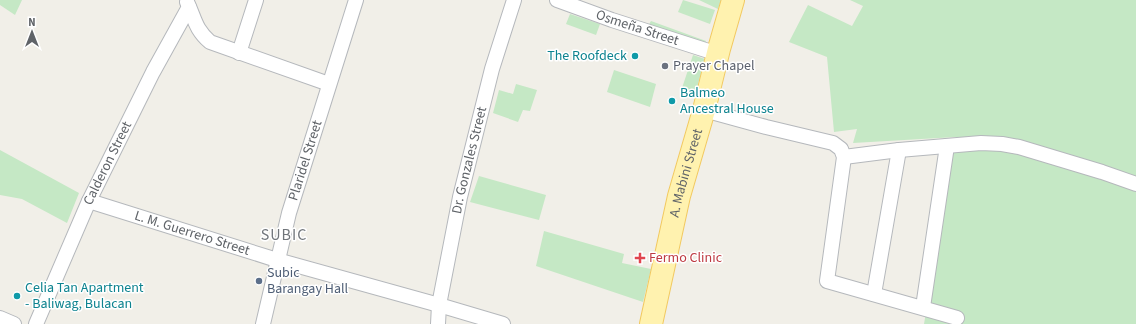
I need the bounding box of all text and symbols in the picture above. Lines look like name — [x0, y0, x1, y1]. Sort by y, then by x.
street label: Osmeña Street — [593, 5, 682, 51]
north arrow — [12, 12, 52, 52]
text: N — [28, 15, 36, 30]
place label: The Roofdeck — [547, 46, 627, 66]
marker: The Roofdeck — [630, 51, 640, 61]
place label: Prayer Chapel — [673, 56, 755, 76]
marker: Prayer Chapel — [660, 61, 670, 71]
place label: Balmeo Ancestral House — [680, 83, 774, 119]
marker: Balmeo Ancestral House — [667, 96, 677, 106]
street label: Dr. Gonzales Street — [447, 104, 492, 216]
street label: Calderon Street — [78, 118, 137, 209]
street label: Plaridel Street — [283, 118, 328, 203]
street label: A. Mabini Street — [665, 126, 708, 219]
street label: L. M. Guerrero Street — [132, 206, 252, 261]
district label: SUBIC — [261, 224, 307, 246]
place label: Fermo Clinic — [649, 248, 723, 268]
marker: Fermo Clinic — [634, 252, 646, 264]
place label: Subic Barangay Hall — [267, 263, 349, 299]
marker: Subic Barangay Hall — [254, 276, 264, 286]
place label: Celia Tan Apartment - Baliwag, Bulacan — [25, 278, 144, 314]
marker: Celia Tan Apartment - Baliwag, Bulacan — [12, 291, 22, 301]

